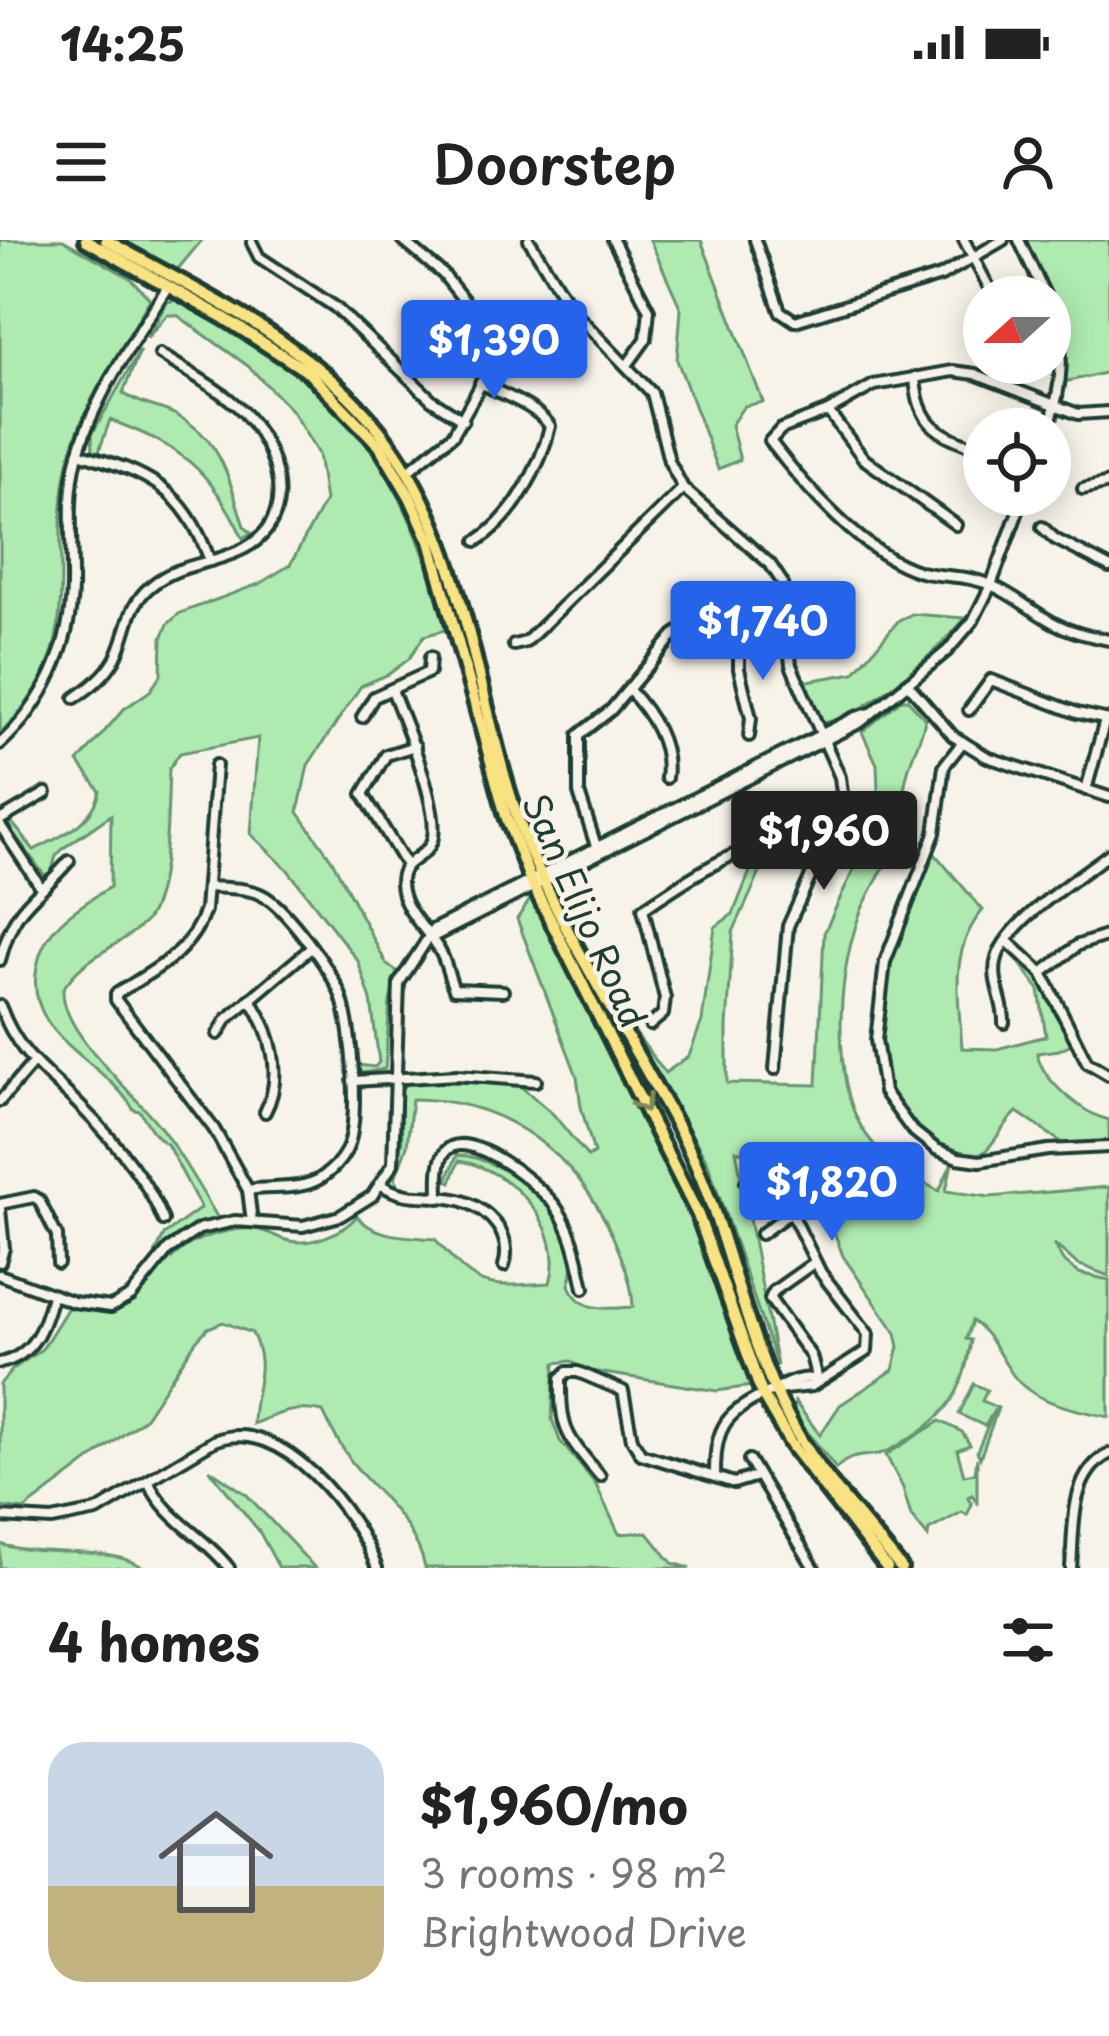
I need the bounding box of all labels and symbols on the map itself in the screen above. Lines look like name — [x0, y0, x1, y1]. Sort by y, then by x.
north arrow — [963, 276, 1071, 384]
pin: $1,390 — [396, 300, 592, 402]
pin: $1,740 — [665, 581, 861, 683]
street label: San Elijo Road — [510, 784, 662, 1036]
pin: $1,960 — [726, 791, 922, 893]
one-way arrow — [628, 1092, 652, 1113]
pin: $1,820 — [734, 1142, 930, 1244]

